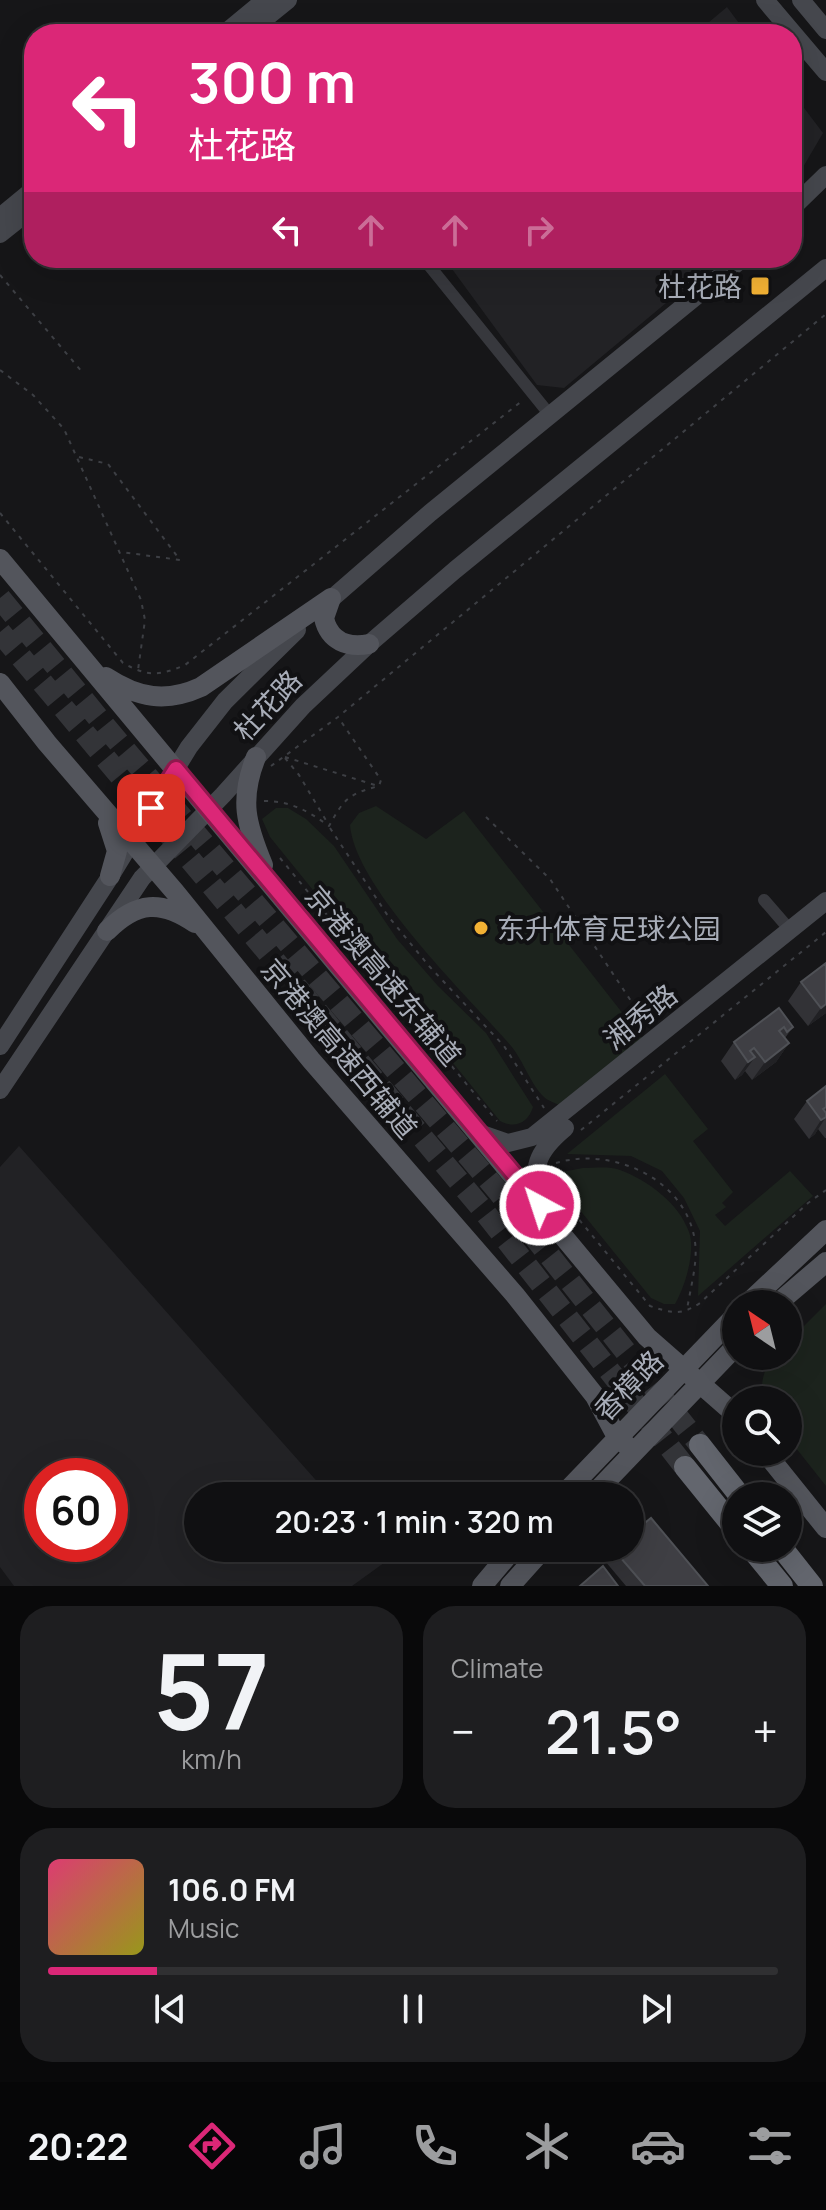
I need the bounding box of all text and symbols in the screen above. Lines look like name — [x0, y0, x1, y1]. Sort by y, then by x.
text: 300 m — [188, 43, 356, 120]
icon: left — [56, 56, 160, 160]
text: 杜花路 — [188, 120, 296, 169]
icon: left — [265, 208, 309, 252]
icon: ahead — [349, 208, 393, 252]
icon: ahead — [433, 208, 477, 252]
icon: right — [517, 208, 561, 252]
place label: 杜花路 — [658, 267, 742, 305]
marker: 杜花路 — [749, 275, 771, 297]
street label: 杜花路 — [224, 661, 310, 749]
pin — [117, 774, 185, 842]
icon: arrive — [129, 786, 173, 830]
street label: 京港澳高速东辅道 — [297, 877, 471, 1073]
place label: 东升体育足球公园 — [497, 909, 721, 947]
marker: 东升体育足球公园 — [472, 919, 490, 937]
street label: 京港澳高速西辅道 — [253, 950, 427, 1146]
street label: 湘秀路 — [595, 975, 685, 1057]
position arrow — [498, 1163, 582, 1247]
north arrow — [722, 1290, 802, 1370]
map controls — [722, 1290, 802, 1562]
street label: 香樟路 — [585, 1342, 671, 1428]
button: search — [722, 1386, 802, 1466]
speed limit sign: 60 — [24, 1458, 128, 1562]
button: layers — [722, 1482, 802, 1562]
text: 20:23 · 1 min · 320 m — [275, 1501, 553, 1542]
text: 57 — [153, 1618, 270, 1760]
text: Climate — [451, 1650, 543, 1686]
text: 21.5° — [545, 1690, 682, 1772]
text: − — [451, 1701, 475, 1761]
text: + — [753, 1701, 778, 1761]
text: km/h — [181, 1741, 242, 1777]
text: 106.0 FM — [168, 1869, 296, 1910]
text: Music — [168, 1910, 239, 1946]
icon: previous — [148, 1987, 192, 2031]
icon: pause — [391, 1987, 435, 2031]
icon: next — [634, 1987, 678, 2031]
icon: directions — [184, 2118, 240, 2174]
icon: music — [295, 2118, 351, 2174]
icon: phone — [407, 2118, 463, 2174]
icon: climate — [519, 2118, 575, 2174]
icon: car — [630, 2118, 686, 2174]
icon: filters — [742, 2118, 798, 2174]
text: 20:22 — [28, 2122, 128, 2171]

